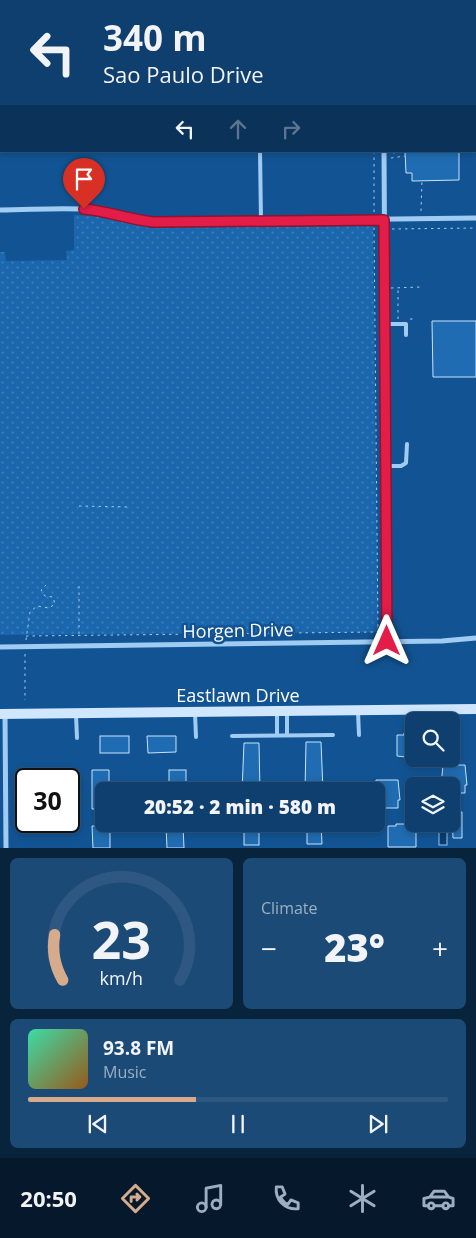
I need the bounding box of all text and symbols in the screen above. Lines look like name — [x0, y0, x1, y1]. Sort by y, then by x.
text: 340 m — [103, 14, 207, 61]
icon: left — [20, 20, 85, 85]
text: Sao Paulo Drive — [103, 59, 264, 89]
icon: left — [171, 115, 199, 143]
icon: ahead — [224, 115, 252, 143]
icon: right — [277, 115, 305, 143]
pin — [63, 158, 105, 209]
icon: arrive — [70, 165, 98, 193]
position arrow — [360, 614, 412, 666]
street label: Horgen Drive — [182, 617, 294, 643]
street label: Eastlawn Drive — [176, 683, 300, 707]
map controls — [405, 712, 460, 832]
button: search — [405, 712, 460, 767]
speed limit sign: 30 — [15, 768, 80, 833]
button: layers — [405, 777, 460, 832]
text: 20:52 · 2 min · 580 m — [144, 794, 336, 820]
text: Climate — [261, 897, 318, 919]
text: 23 — [92, 903, 151, 974]
text: 23° — [324, 921, 385, 973]
text: − — [261, 929, 277, 967]
text: + — [432, 929, 448, 967]
text: km/h — [100, 966, 143, 990]
text: 93.8 FM — [103, 1035, 174, 1061]
text: Music — [103, 1061, 147, 1083]
icon: previous — [84, 1110, 112, 1138]
icon: pause — [224, 1110, 252, 1138]
icon: next — [364, 1110, 392, 1138]
icon: directions — [118, 1181, 153, 1216]
icon: music — [193, 1181, 228, 1216]
icon: phone — [269, 1181, 304, 1216]
icon: climate — [345, 1181, 380, 1216]
icon: car — [421, 1181, 456, 1216]
text: 20:50 — [20, 1183, 77, 1213]

